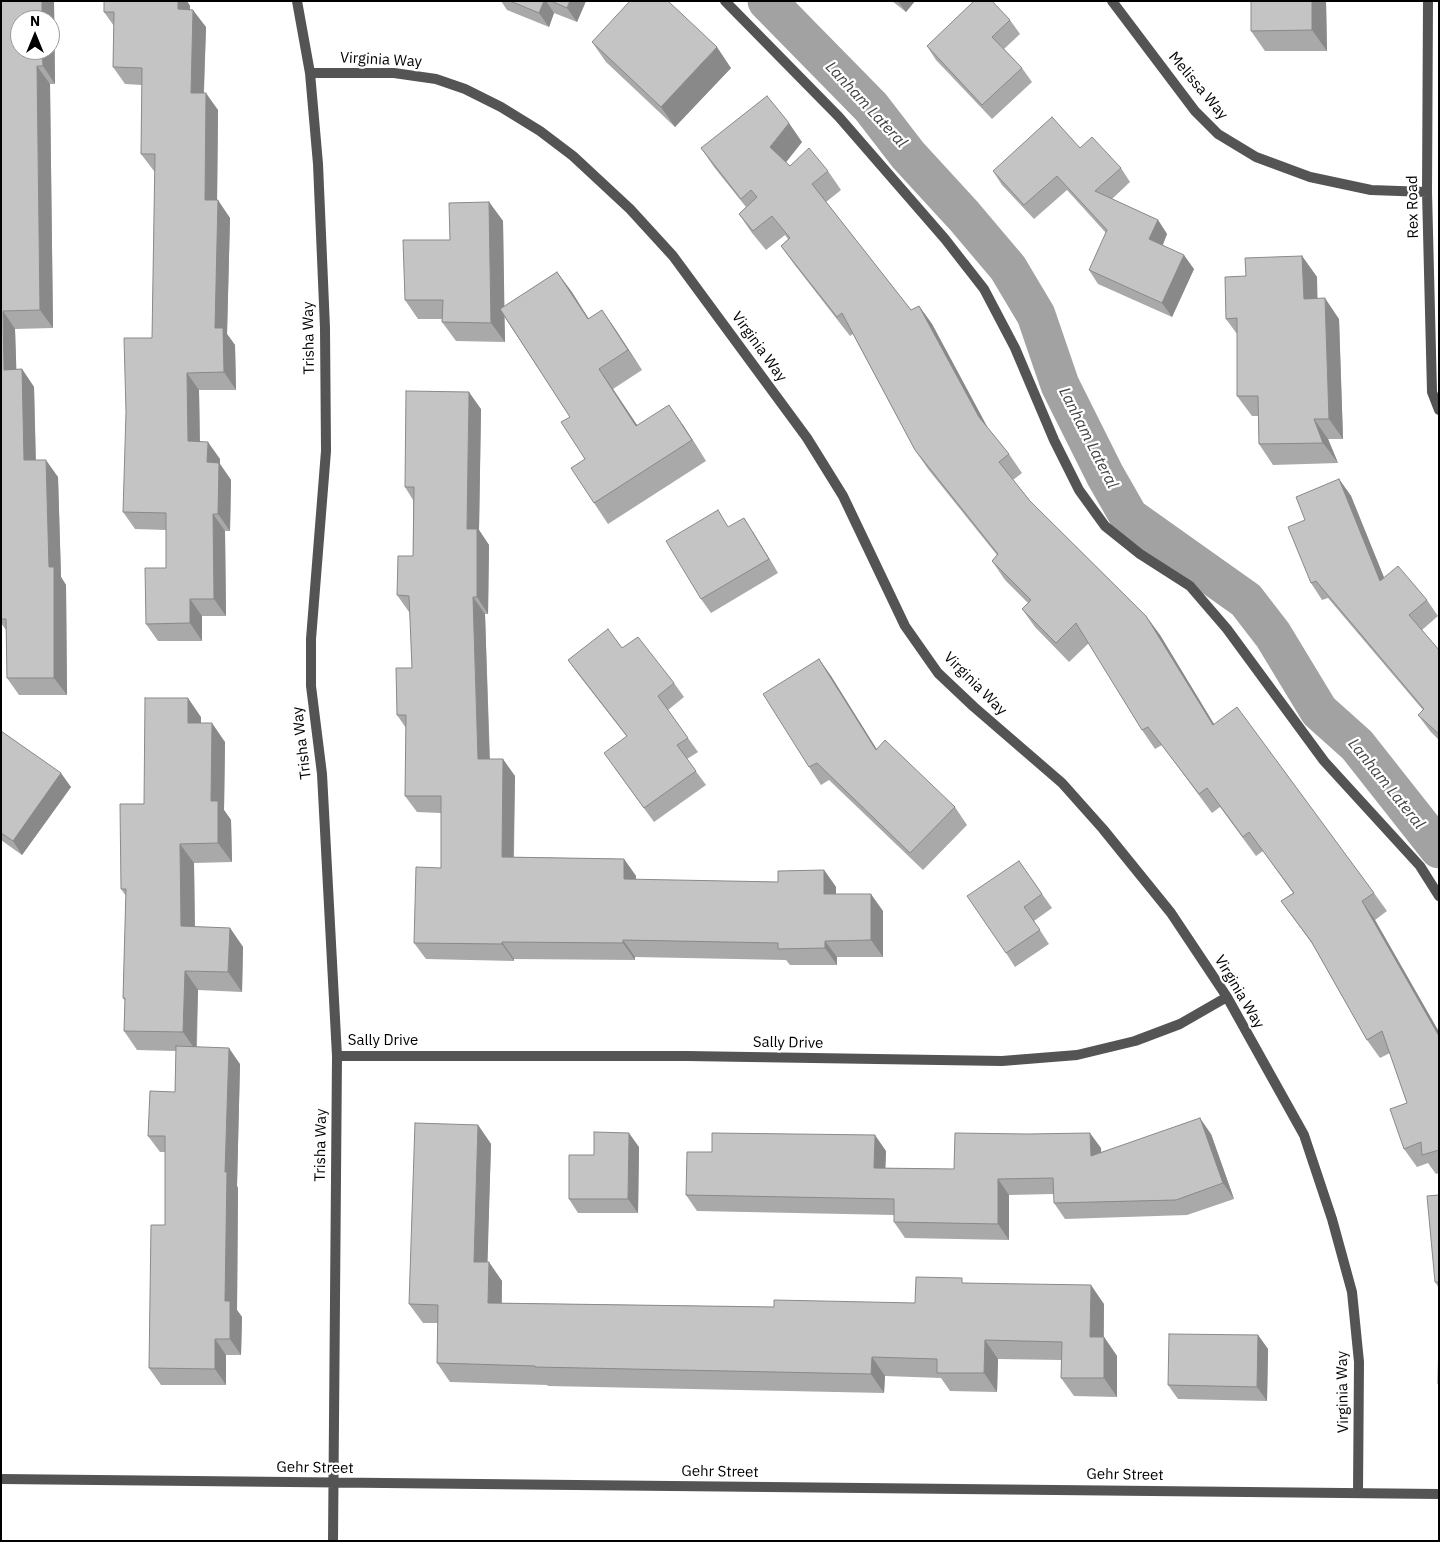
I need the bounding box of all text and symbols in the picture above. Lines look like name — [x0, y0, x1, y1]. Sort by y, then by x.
north arrow — [10, 10, 60, 60]
text: N — [30, 12, 40, 30]
street label: Melissa Way — [1164, 48, 1232, 124]
street label: Virginia Way — [340, 49, 422, 71]
water label: Lanham Lateral — [821, 58, 911, 152]
street label: Rex Road — [1403, 175, 1423, 239]
street label: Trisha Way — [299, 301, 319, 375]
street label: Virginia Way — [728, 308, 790, 386]
water label: Lanham Lateral — [1054, 384, 1122, 492]
street label: Virginia Way — [940, 649, 1010, 719]
street label: Trisha Way — [289, 706, 315, 780]
water label: Lanham Lateral — [1344, 735, 1428, 833]
street label: Virginia Way — [1210, 952, 1268, 1032]
street label: Sally Drive — [348, 1032, 418, 1050]
street label: Sally Drive — [753, 1033, 823, 1053]
street label: Trisha Way — [311, 1108, 331, 1182]
street label: Virginia Way — [1333, 1351, 1353, 1433]
street label: Gehr Street — [276, 1458, 354, 1478]
street label: Gehr Street — [681, 1462, 759, 1482]
street label: Gehr Street — [1086, 1465, 1164, 1485]

